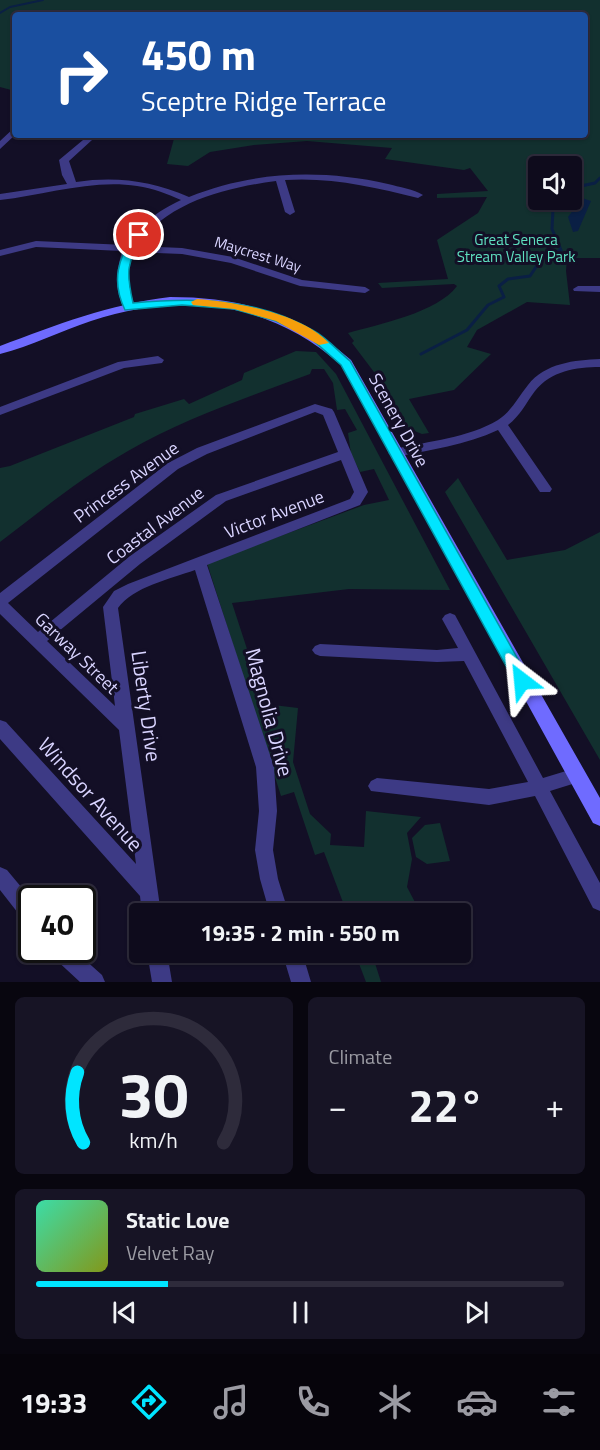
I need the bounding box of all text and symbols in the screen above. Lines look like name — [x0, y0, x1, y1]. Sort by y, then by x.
text: 450 m — [141, 22, 256, 86]
icon: right — [42, 36, 120, 114]
text: Sceptre Ridge Terrace — [141, 80, 386, 121]
map controls — [528, 156, 582, 210]
button: sound — [528, 156, 582, 210]
pin — [113, 209, 164, 260]
icon: arrive — [122, 218, 155, 251]
park label: Great Seneca Stream Valley Park — [457, 228, 575, 268]
street label: Maycrest Way — [212, 230, 304, 278]
street label: Scenery Drive — [362, 368, 436, 472]
street label: Princess Avenue — [68, 435, 184, 529]
street label: Coastal Avenue — [100, 479, 210, 571]
street label: Victor Avenue — [220, 483, 328, 545]
street label: Garway Street — [29, 606, 126, 701]
street label: Magnolia Drive — [237, 644, 303, 780]
street label: Liberty Drive — [123, 648, 171, 764]
position arrow — [490, 649, 554, 713]
street label: Windsor Avenue — [31, 730, 151, 858]
speed limit sign: 40 — [18, 885, 96, 963]
text: 19:35 · 2 min · 550 m — [200, 916, 400, 950]
text: Climate — [329, 1041, 392, 1072]
text: 30 — [119, 1046, 189, 1141]
text: 22° — [408, 1071, 484, 1139]
text: − — [329, 1081, 347, 1131]
text: + — [546, 1081, 564, 1131]
text: km/h — [129, 1124, 178, 1156]
text: Static Love — [126, 1203, 229, 1237]
text: Velvet Ray — [126, 1237, 215, 1268]
icon: previous — [108, 1296, 141, 1329]
icon: pause — [284, 1296, 317, 1329]
icon: next — [460, 1296, 493, 1329]
icon: directions — [128, 1381, 170, 1423]
icon: music — [210, 1381, 252, 1423]
icon: phone — [292, 1381, 334, 1423]
icon: climate — [374, 1381, 416, 1423]
icon: car — [456, 1381, 498, 1423]
icon: filters — [538, 1381, 580, 1423]
text: 19:33 — [20, 1382, 87, 1423]

